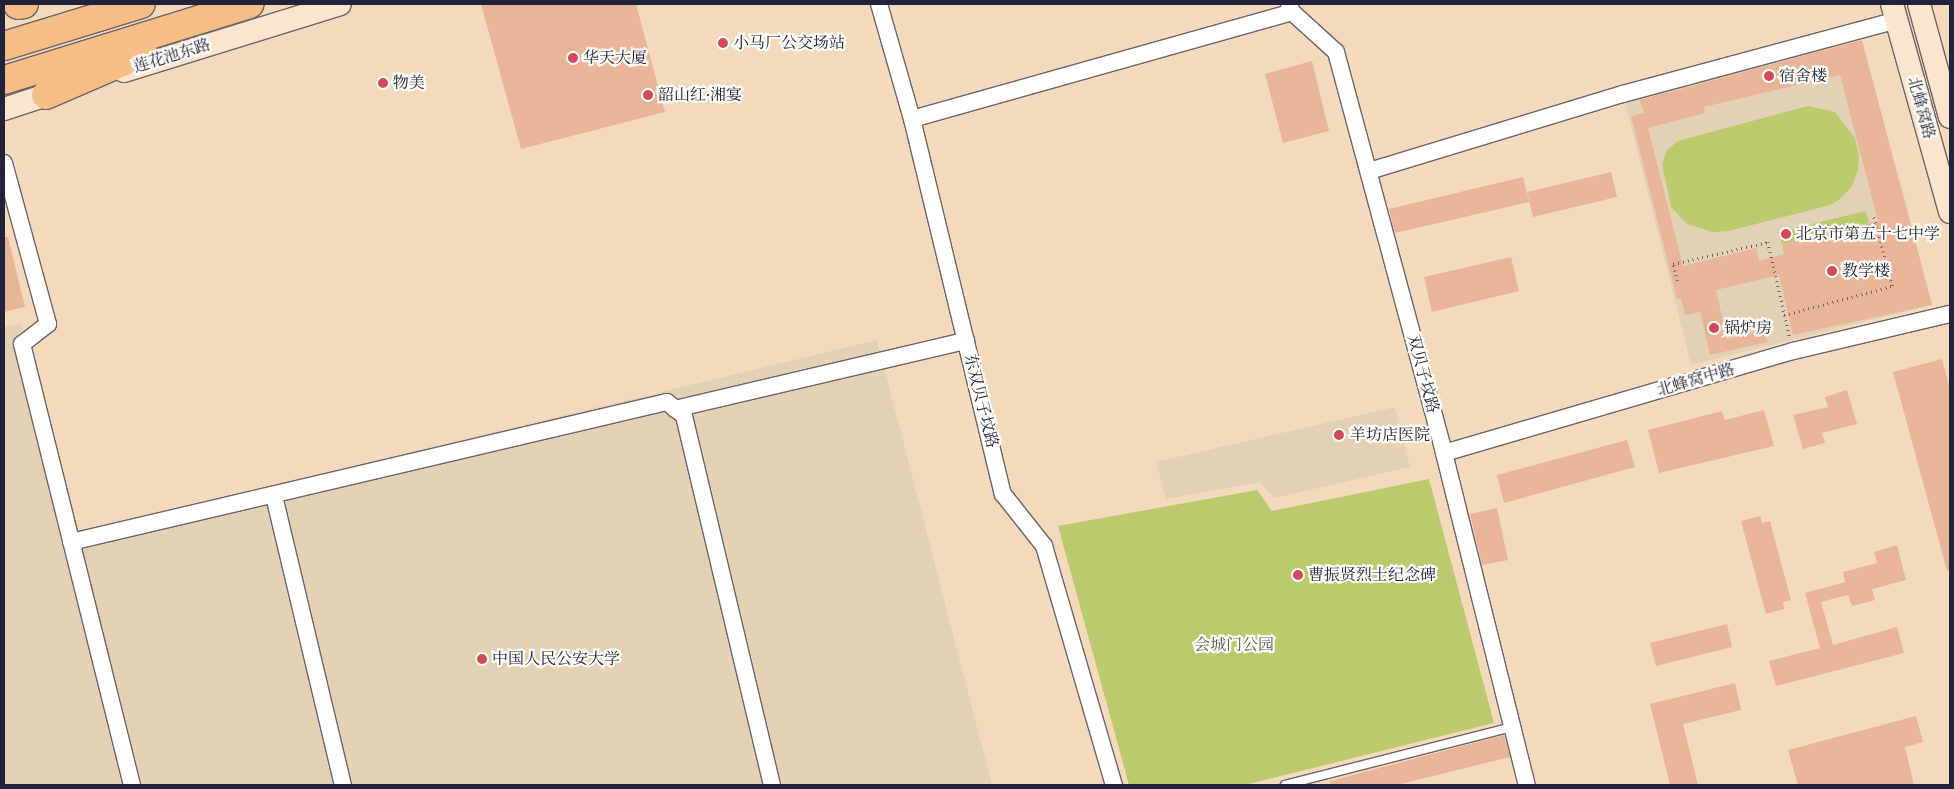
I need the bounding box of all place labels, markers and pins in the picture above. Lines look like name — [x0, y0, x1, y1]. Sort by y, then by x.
place label: 小马厂公交场站 — [733, 33, 845, 53]
marker: 小马厂公交场站 — [717, 37, 729, 49]
place label: 华天大厦 — [583, 48, 647, 68]
marker: 华天大厦 — [567, 52, 579, 64]
place label: 宿舍楼 — [1779, 66, 1827, 86]
marker: 宿舍楼 — [1763, 70, 1775, 82]
place label: 物美 — [393, 73, 425, 93]
marker: 物美 — [377, 77, 389, 89]
place label: 韶山红·湘宴 — [658, 85, 742, 105]
marker: 韶山红·湘宴 — [642, 89, 654, 101]
place label: 北京市第五十七中学 — [1796, 224, 1940, 244]
marker: 北京市第五十七中学 — [1780, 228, 1792, 240]
place label: 教学楼 — [1842, 261, 1890, 281]
marker: 教学楼 — [1826, 265, 1838, 277]
place label: 锅炉房 — [1724, 318, 1772, 338]
marker: 锅炉房 — [1708, 322, 1720, 334]
place label: 羊坊店医院 — [1350, 425, 1430, 445]
marker: 羊坊店医院 — [1332, 428, 1346, 442]
place label: 曹振贤烈士纪念碑 — [1308, 565, 1436, 585]
marker: 曹振贤烈士纪念碑 — [1292, 569, 1304, 581]
place label: 中国人民公安大学 — [492, 649, 620, 669]
marker: 中国人民公安大学 — [476, 653, 488, 665]

